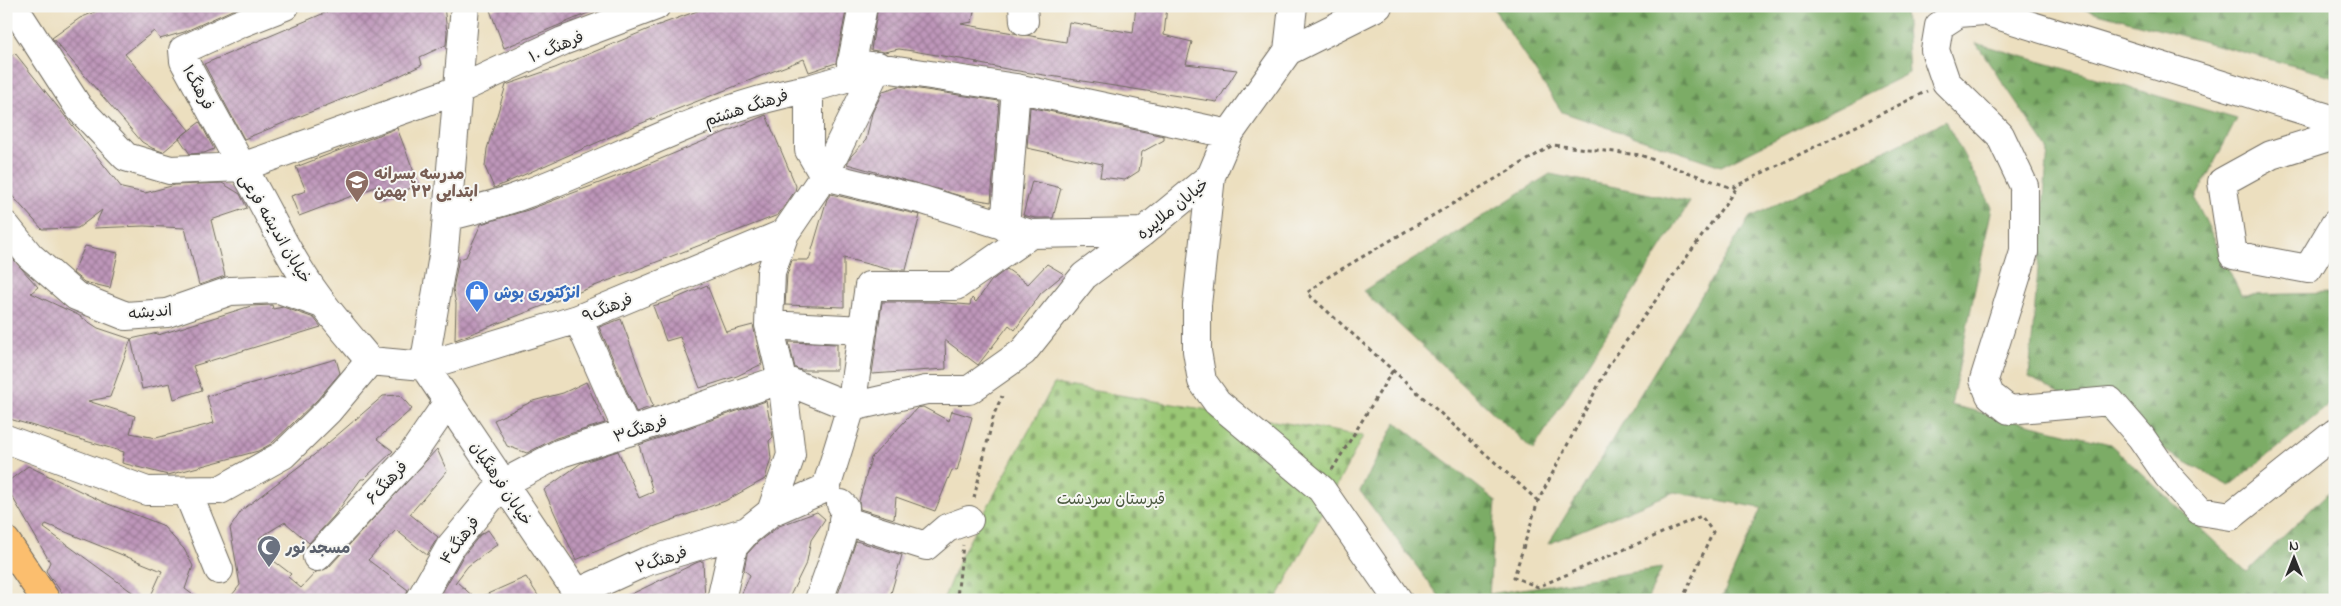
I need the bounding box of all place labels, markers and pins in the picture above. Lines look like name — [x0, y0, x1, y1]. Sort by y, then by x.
place label: مدرسه پسرانه ابتدایی ۲۲ بهمن — [374, 163, 478, 205]
school or university icon: مدرسه پسرانه ابتدایی ۲۲ بهمن — [344, 169, 370, 203]
shop icon: انژکتوری بوش — [464, 279, 490, 313]
place label: انژکتوری بوش — [494, 282, 580, 306]
mosque icon: مسجد نور — [256, 534, 282, 568]
place label: مسجد نور — [285, 537, 350, 561]

